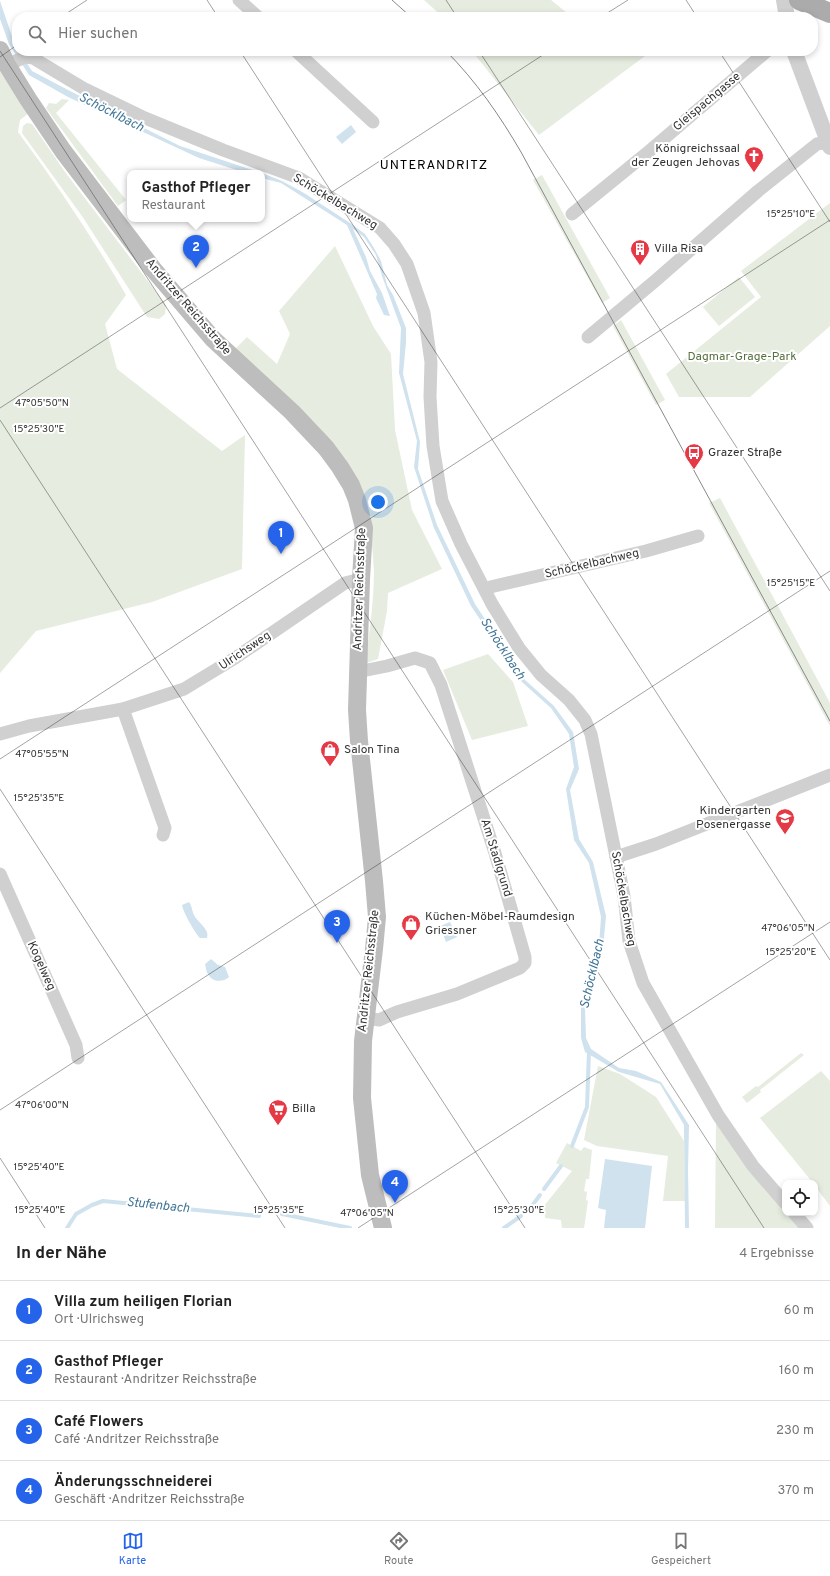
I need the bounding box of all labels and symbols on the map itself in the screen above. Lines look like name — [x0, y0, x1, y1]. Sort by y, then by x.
street label: Gleispachgasse — [670, 69, 744, 135]
water label: Schöcklbach — [76, 90, 146, 136]
place label: Königreichssaal der Zeugen Jehovas — [631, 141, 740, 171]
church icon: Königreichssaal der Zeugen Jehovas — [743, 145, 765, 173]
district label: UNTERANDRITZ — [380, 158, 488, 174]
street label: Schöckelbachweg — [290, 170, 380, 234]
text: 15°25'10"E — [767, 208, 815, 221]
pin: 2 — [183, 235, 209, 268]
building icon: Villa Risa — [629, 238, 651, 266]
place label: Villa Risa — [654, 241, 703, 257]
street label: Andritzer Reichsstraße — [142, 255, 234, 359]
park label: Dagmar-Grage-Park — [687, 349, 797, 365]
text: 47°05'50"N — [15, 397, 69, 410]
text: 15°25'30"E — [14, 423, 64, 436]
bus stop icon: Grazer Straße — [683, 442, 705, 470]
place label: Grazer Straße — [708, 445, 782, 461]
your location — [368, 492, 388, 512]
pin: 1 — [268, 521, 294, 554]
street label: Andritzer Reichsstraße — [350, 527, 370, 651]
street label: Schöckelbachweg — [543, 545, 641, 583]
text: 15°25'15"E — [767, 577, 815, 590]
water label: Schöcklbach — [476, 615, 528, 683]
street label: Ulrichsweg — [216, 628, 274, 674]
shop icon: Salon Tina — [319, 739, 341, 767]
place label: Salon Tina — [344, 742, 400, 758]
text: 47°05'55"N — [15, 748, 69, 761]
text: 15°25'35"E — [14, 792, 64, 805]
place label: Kindergarten Posenergasse — [696, 803, 771, 833]
school or university icon: Kindergarten Posenergasse — [774, 807, 796, 835]
street label: Am Stadlgrund — [477, 817, 515, 899]
street label: Schöckelbachweg — [607, 850, 639, 948]
street label: Andritzer Reichsstraße — [355, 909, 383, 1033]
place label: Küchen-Möbel-Raumdesign Griessner — [425, 909, 575, 939]
pin: 3 — [324, 910, 350, 943]
shop icon: Küchen-Möbel-Raumdesign Griessner — [400, 913, 422, 941]
text: 47°06'05"N — [761, 922, 815, 935]
water label: Schöcklbach — [577, 938, 609, 1010]
street label: Kogelweg — [23, 939, 59, 993]
text: 15°25'20"E — [765, 946, 817, 959]
supermarket icon: Billa — [267, 1098, 289, 1126]
text: 47°06'00"N — [15, 1099, 69, 1112]
place label: Billa — [292, 1101, 316, 1117]
text: 15°25'40"E — [13, 1161, 65, 1174]
pin: 4 — [382, 1170, 408, 1203]
water label: Stufenbach — [126, 1195, 190, 1217]
text: 15°25'40"E — [14, 1204, 66, 1217]
text: 15°25'35"E — [254, 1204, 304, 1217]
text: 15°25'30"E — [494, 1204, 544, 1217]
text: 47°06'05"N — [340, 1207, 394, 1220]

